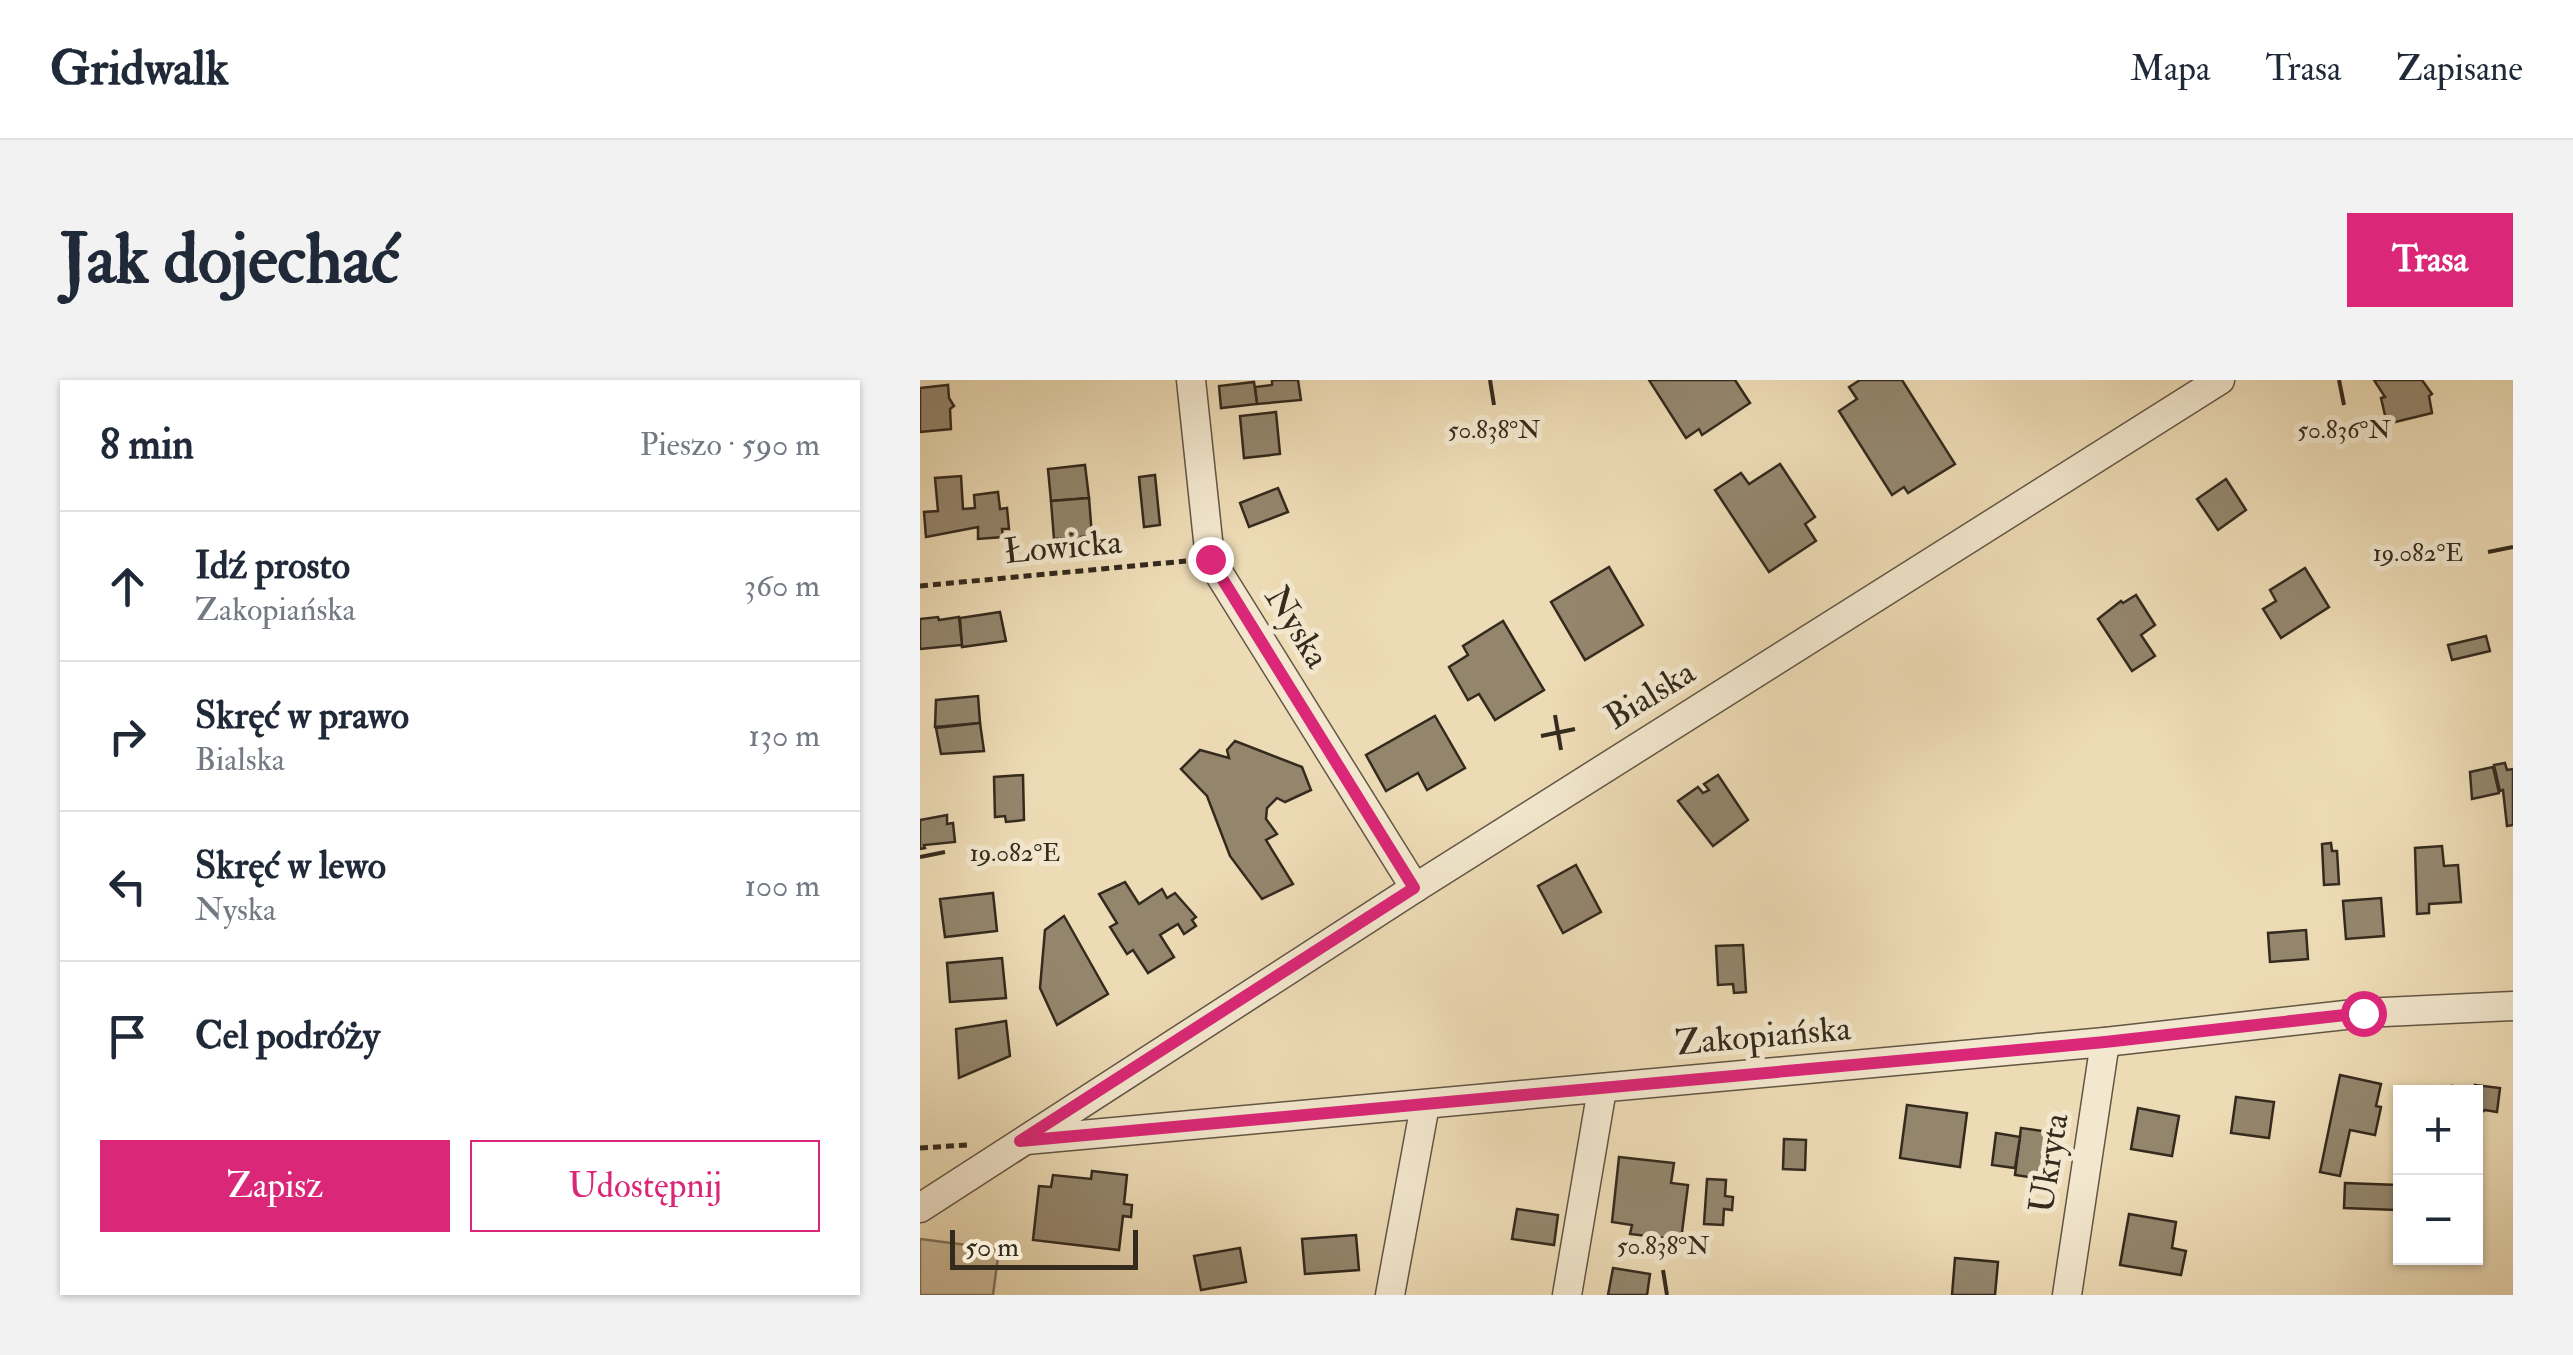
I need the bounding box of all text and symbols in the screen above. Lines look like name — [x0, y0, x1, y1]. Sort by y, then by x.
text: Gridwalk — [50, 39, 229, 99]
text: Mapa — [2130, 47, 2210, 91]
text: Trasa — [2265, 47, 2341, 91]
text: Zapisane — [2396, 47, 2523, 91]
button: Trasa — [2347, 213, 2513, 307]
text: Jak dojechać — [60, 216, 399, 304]
text: 50.838°N — [1448, 415, 1541, 446]
text: 50.836°N — [2297, 415, 2391, 446]
text: 8 min — [100, 419, 194, 471]
text: Pieszo · 590 m — [640, 425, 820, 465]
street label: Łowicka — [1002, 520, 1124, 574]
route end — [1188, 537, 1234, 583]
text: 19.082°E — [2373, 538, 2463, 569]
text: Idź prosto — [195, 542, 350, 590]
icon: ahead — [100, 559, 155, 614]
text: 360 m — [744, 566, 820, 606]
street label: Nyska — [1255, 578, 1339, 677]
text: Zakopiańska — [195, 590, 356, 630]
street label: Bialska — [1597, 650, 1704, 740]
text: Skręć w prawo — [195, 692, 409, 740]
icon: right — [100, 709, 155, 764]
text: 130 m — [748, 716, 820, 756]
text: Bialska — [195, 740, 285, 780]
text: 19.082°E — [970, 838, 1060, 869]
text: Skręć w lewo — [195, 842, 386, 890]
icon: left — [100, 859, 155, 914]
text: 100 m — [744, 866, 820, 906]
text: Nyska — [195, 890, 276, 930]
route start — [2341, 991, 2387, 1037]
street label: Zakopiańska — [1674, 1006, 1853, 1066]
icon: arrive — [100, 1009, 155, 1064]
text: Cel podróży — [195, 1012, 380, 1060]
map controls — [2393, 1085, 2483, 1265]
button: + — [2393, 1085, 2483, 1175]
street label: Ukryta — [2019, 1109, 2079, 1216]
button: Zapisz — [100, 1140, 450, 1232]
button: Udostępnij — [470, 1140, 820, 1232]
button: − — [2393, 1175, 2483, 1265]
scale bar — [950, 1225, 1138, 1270]
text: 50 m — [965, 1230, 1019, 1265]
text: 50.838°N — [1617, 1231, 1710, 1262]

